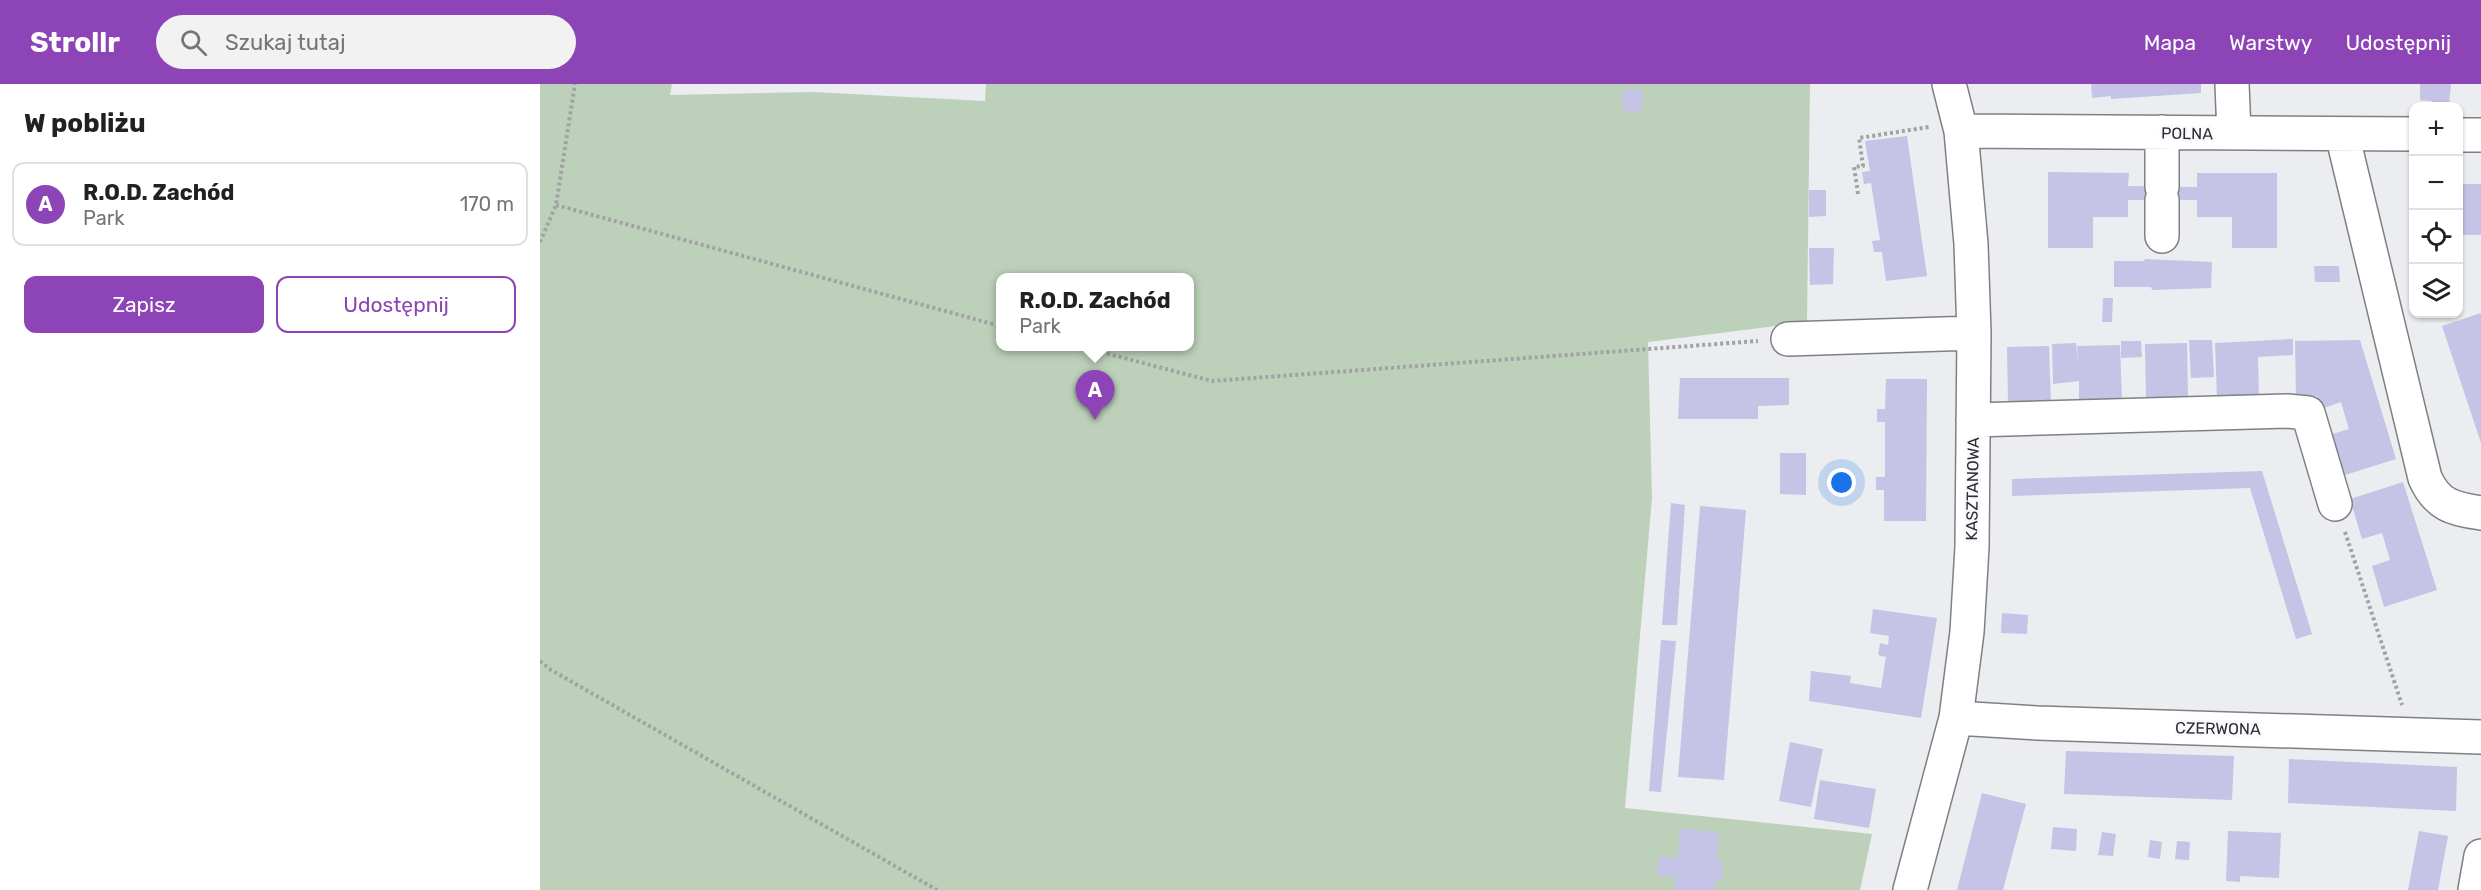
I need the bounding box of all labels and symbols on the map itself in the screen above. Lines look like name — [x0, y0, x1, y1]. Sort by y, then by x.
street label: POLNA — [2161, 124, 2213, 143]
pin: A — [1076, 370, 1114, 420]
street label: KASZTANOWA — [1962, 437, 1983, 541]
your location — [1827, 468, 1856, 497]
street label: CZERWONA — [2175, 718, 2261, 739]

